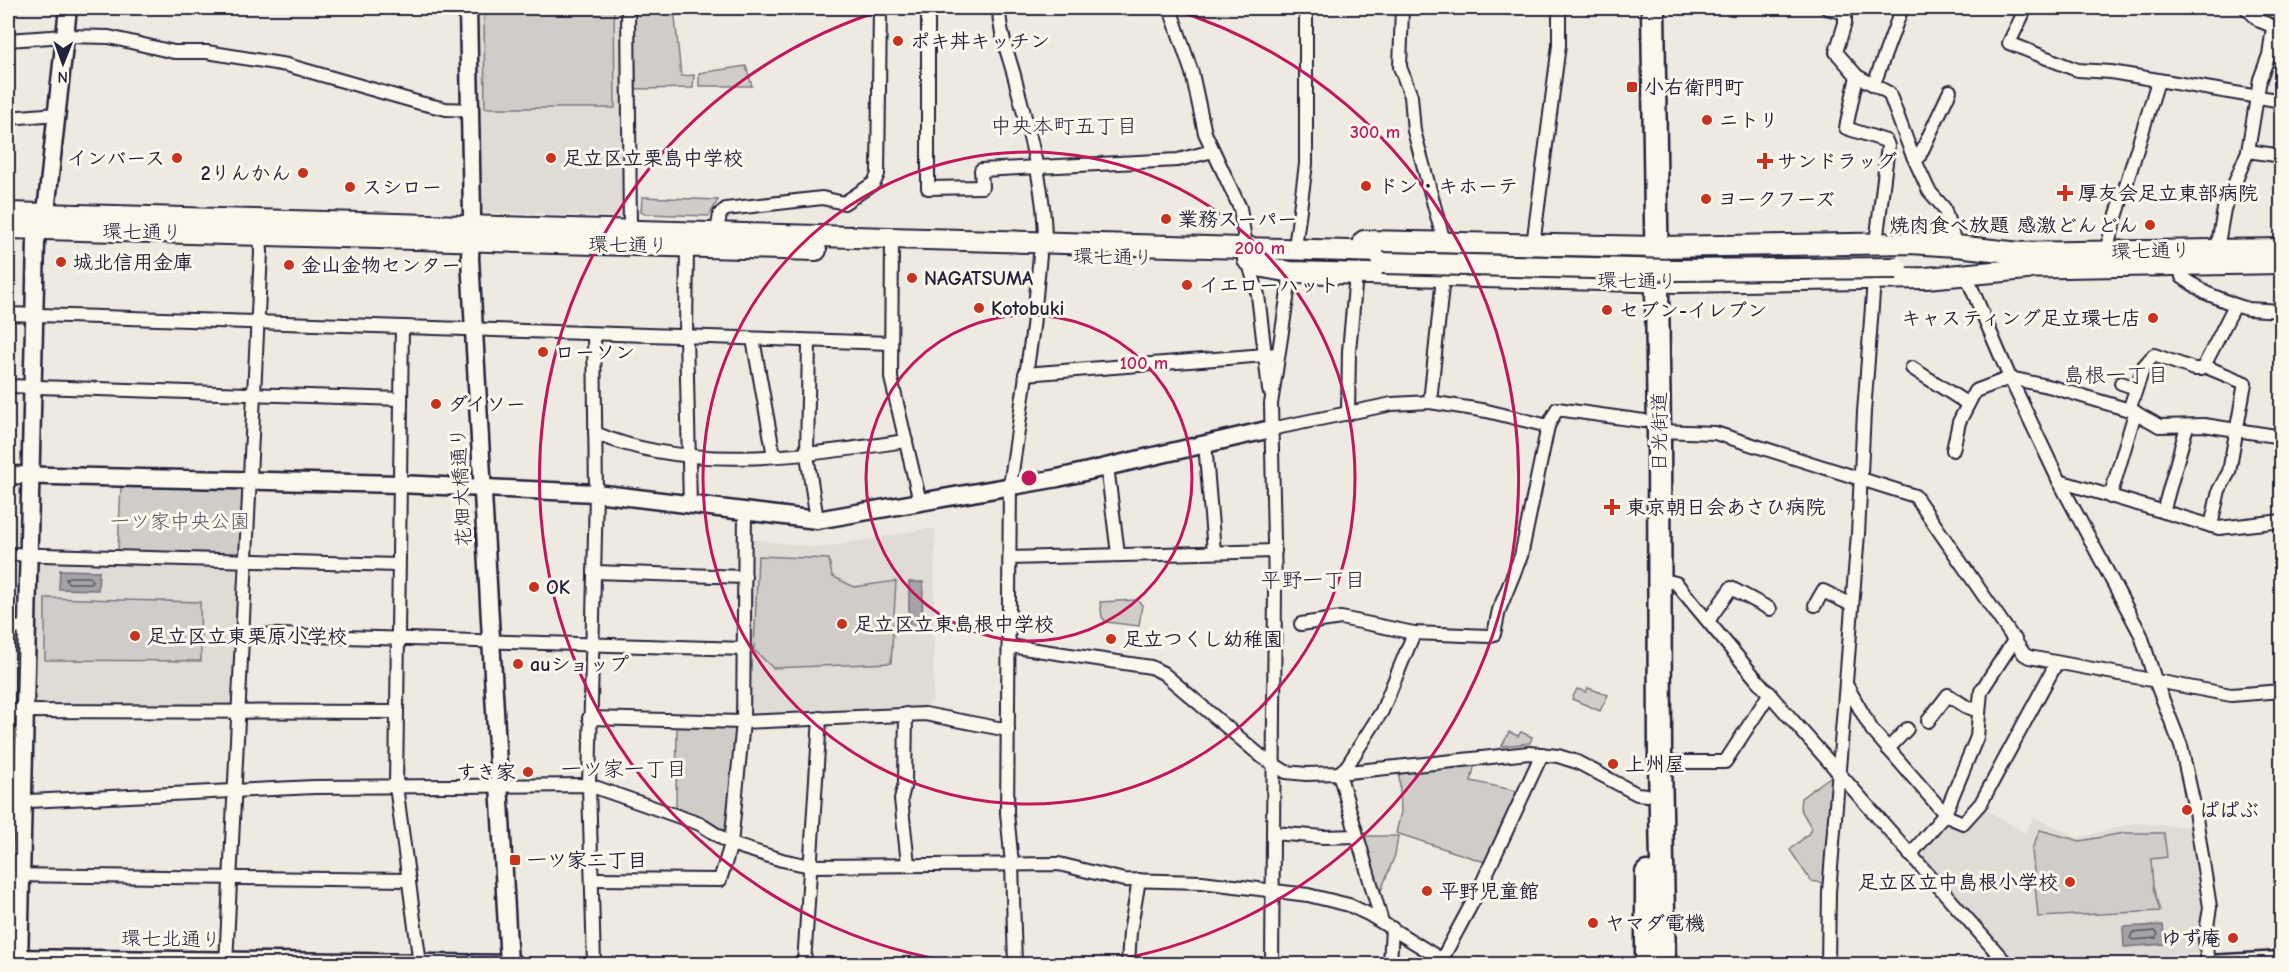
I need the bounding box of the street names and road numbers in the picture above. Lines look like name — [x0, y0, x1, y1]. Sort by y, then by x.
street label: 環七通り — [102, 220, 182, 244]
street label: 環七通り — [588, 233, 668, 257]
street label: 環七通り — [2111, 239, 2191, 263]
street label: 環七通り — [1073, 245, 1153, 269]
street label: 環七通り — [1597, 269, 1677, 293]
street label: 日光街道 — [1648, 392, 1671, 472]
street label: 花畑大橋通り — [446, 426, 476, 548]
street label: 環七北通り — [121, 927, 221, 951]

